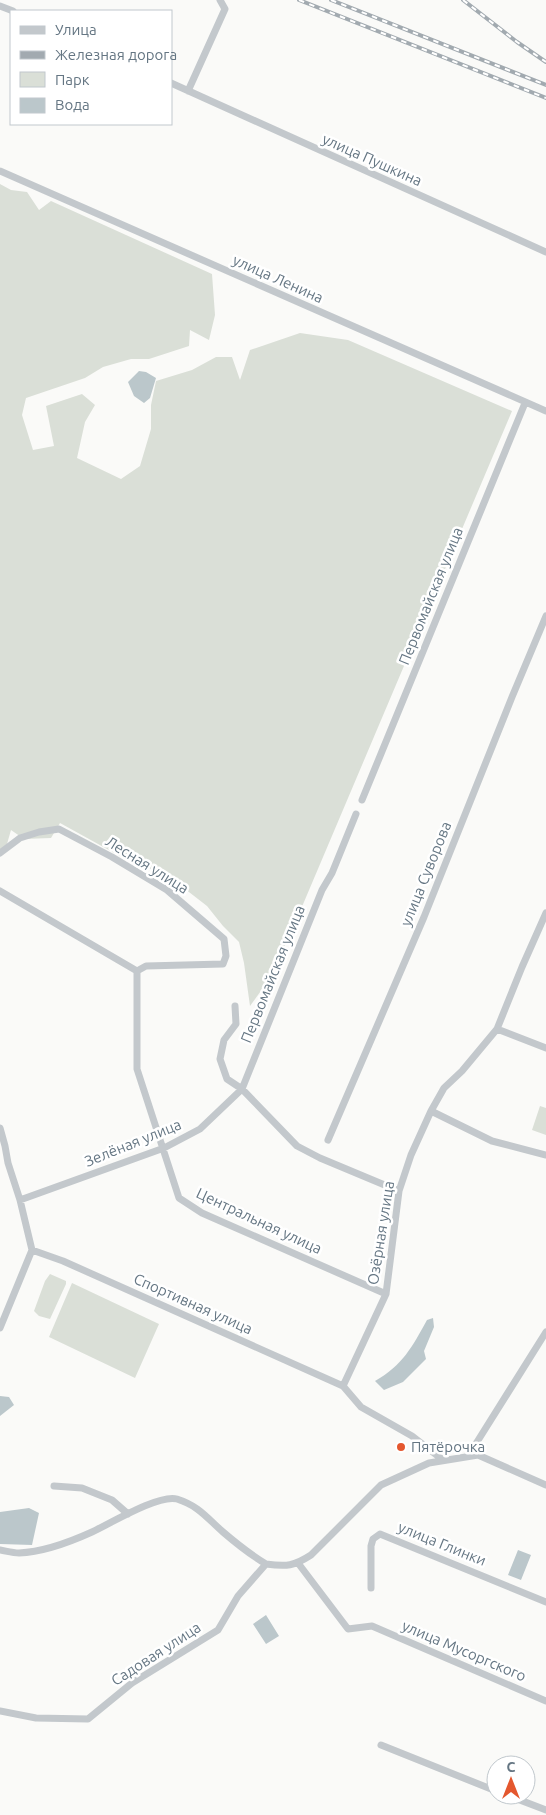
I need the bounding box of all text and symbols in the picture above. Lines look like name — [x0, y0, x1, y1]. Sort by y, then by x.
legend — [10, 10, 172, 125]
text: Улица — [55, 21, 97, 38]
text: Железная дорога — [55, 46, 177, 63]
text: Парк — [55, 71, 90, 88]
text: Вода — [55, 96, 90, 113]
street label: улица Пушкина — [320, 130, 425, 189]
street label: улица Ленина — [230, 251, 326, 306]
street label: Первомайская улица — [395, 525, 466, 667]
street label: улица Суворова — [397, 819, 454, 929]
street label: Лесная улица — [103, 832, 192, 897]
street label: Первомайская улица — [237, 903, 308, 1045]
street label: Зелёная улица — [82, 1115, 184, 1170]
street label: Озёрная улица — [364, 1180, 397, 1286]
street label: Центральная улица — [194, 1184, 325, 1257]
street label: Спортивная улица — [131, 1270, 255, 1337]
place label: Пятёрочка — [411, 1438, 485, 1455]
marker: Пятёрочка — [395, 1441, 407, 1453]
street label: улица Глинки — [396, 1518, 489, 1569]
street label: улица Мусоргского — [400, 1617, 529, 1684]
street label: Садовая улица — [108, 1618, 204, 1689]
north arrow — [486, 1755, 536, 1805]
text: С — [507, 1759, 516, 1775]

